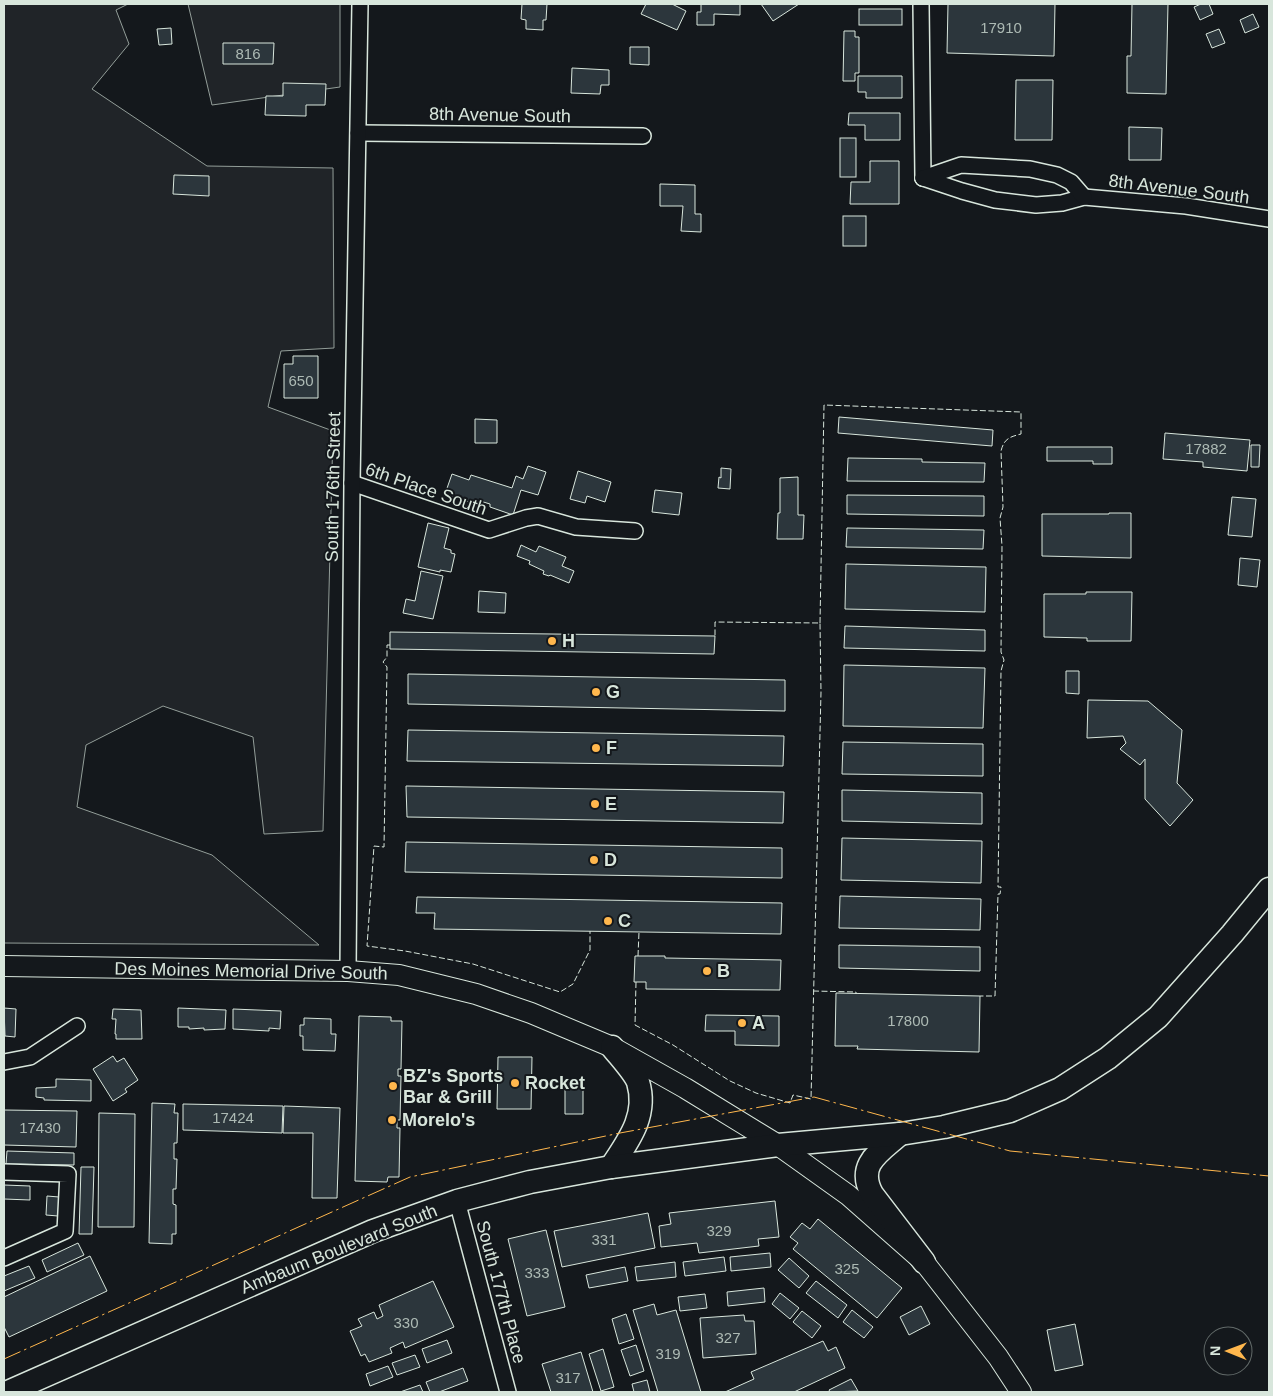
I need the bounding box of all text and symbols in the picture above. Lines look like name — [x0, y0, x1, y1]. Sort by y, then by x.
house number: 17910 — [980, 19, 1022, 36]
house number: 816 — [235, 45, 261, 62]
street label: 8th Avenue South — [429, 104, 571, 126]
street label: 8th Avenue South — [1107, 170, 1251, 208]
house number: 650 — [288, 372, 314, 389]
street label: South 176th Street — [322, 412, 344, 562]
house number: 17882 — [1185, 440, 1227, 457]
street label: 6th Place South — [363, 459, 489, 519]
place label: H — [562, 631, 575, 651]
marker: H — [546, 635, 558, 647]
place label: G — [606, 682, 620, 702]
marker: G — [590, 686, 602, 698]
place label: F — [606, 738, 617, 758]
marker: F — [590, 742, 602, 754]
place label: E — [605, 794, 617, 814]
marker: E — [589, 798, 601, 810]
place label: D — [604, 850, 617, 870]
marker: D — [588, 854, 600, 866]
place label: C — [618, 911, 631, 931]
marker: C — [602, 915, 614, 927]
street label: Des Moines Memorial Drive South — [114, 959, 388, 983]
place label: B — [717, 961, 730, 981]
marker: B — [701, 965, 713, 977]
house number: 17800 — [887, 1012, 929, 1029]
place label: A — [752, 1013, 765, 1033]
marker: A — [736, 1017, 748, 1029]
place label: BZ's Sports Bar & Grill — [403, 1066, 503, 1107]
place label: Rocket — [525, 1073, 585, 1093]
marker: Rocket — [509, 1077, 521, 1089]
marker: BZ's Sports Bar & Grill — [387, 1080, 399, 1092]
house number: 17424 — [212, 1109, 254, 1126]
place label: Morelo's — [402, 1110, 475, 1130]
marker: Morelo's — [386, 1114, 398, 1126]
house number: 17430 — [19, 1119, 61, 1136]
street label: Ambaum Boulevard South — [238, 1200, 440, 1298]
street label: South 177th Place — [472, 1218, 530, 1366]
house number: 329 — [706, 1222, 732, 1239]
house number: 331 — [591, 1231, 617, 1248]
house number: 325 — [834, 1260, 860, 1277]
house number: 333 — [524, 1264, 550, 1281]
house number: 330 — [393, 1314, 419, 1331]
north arrow — [1203, 1326, 1253, 1376]
house number: 327 — [715, 1329, 741, 1346]
house number: 319 — [655, 1345, 681, 1362]
text: N — [1207, 1346, 1223, 1356]
house number: 317 — [555, 1369, 581, 1386]

